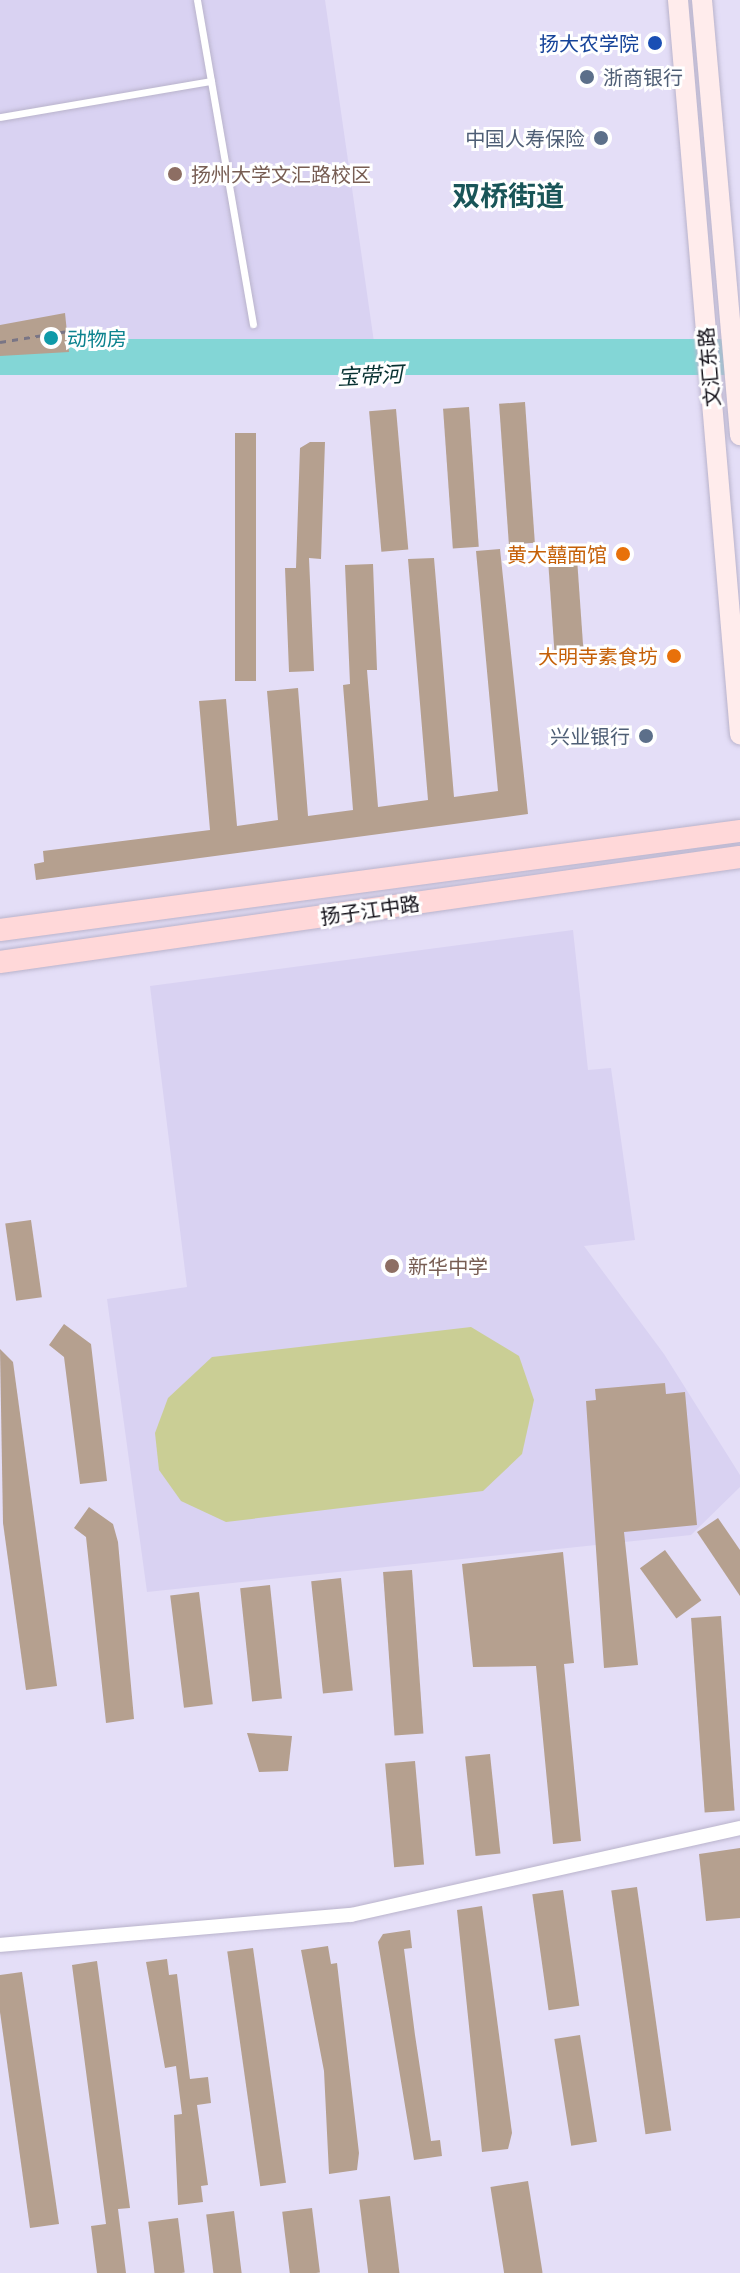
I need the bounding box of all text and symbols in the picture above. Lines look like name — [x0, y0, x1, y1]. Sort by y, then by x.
place label: 扬大农学院 — [539, 31, 639, 55]
marker: 扬大农学院 — [646, 34, 664, 52]
place label: 浙商银行 — [603, 65, 683, 89]
marker: 浙商银行 — [578, 68, 596, 86]
place label: 中国人寿保险 — [465, 126, 585, 150]
marker: 中国人寿保险 — [592, 129, 610, 147]
place label: 扬州大学文汇路校区 — [191, 162, 371, 186]
marker: 扬州大学文汇路校区 — [166, 165, 184, 183]
district label: 双桥街道 — [452, 179, 564, 213]
place label: 动物房 — [67, 326, 127, 350]
street label: 文汇东路 — [694, 326, 724, 408]
marker: 动物房 — [42, 329, 60, 347]
water label: 宝带河 — [336, 361, 404, 391]
place label: 黄大囍面馆 — [507, 542, 607, 566]
marker: 黄大囍面馆 — [614, 545, 632, 563]
place label: 大明寺素食坊 — [538, 644, 658, 668]
marker: 大明寺素食坊 — [665, 647, 683, 665]
place label: 兴业银行 — [550, 724, 630, 748]
marker: 兴业银行 — [637, 727, 655, 745]
street label: 扬子江中路 — [319, 891, 421, 929]
place label: 新华中学 — [408, 1254, 488, 1278]
marker: 新华中学 — [383, 1257, 401, 1275]

